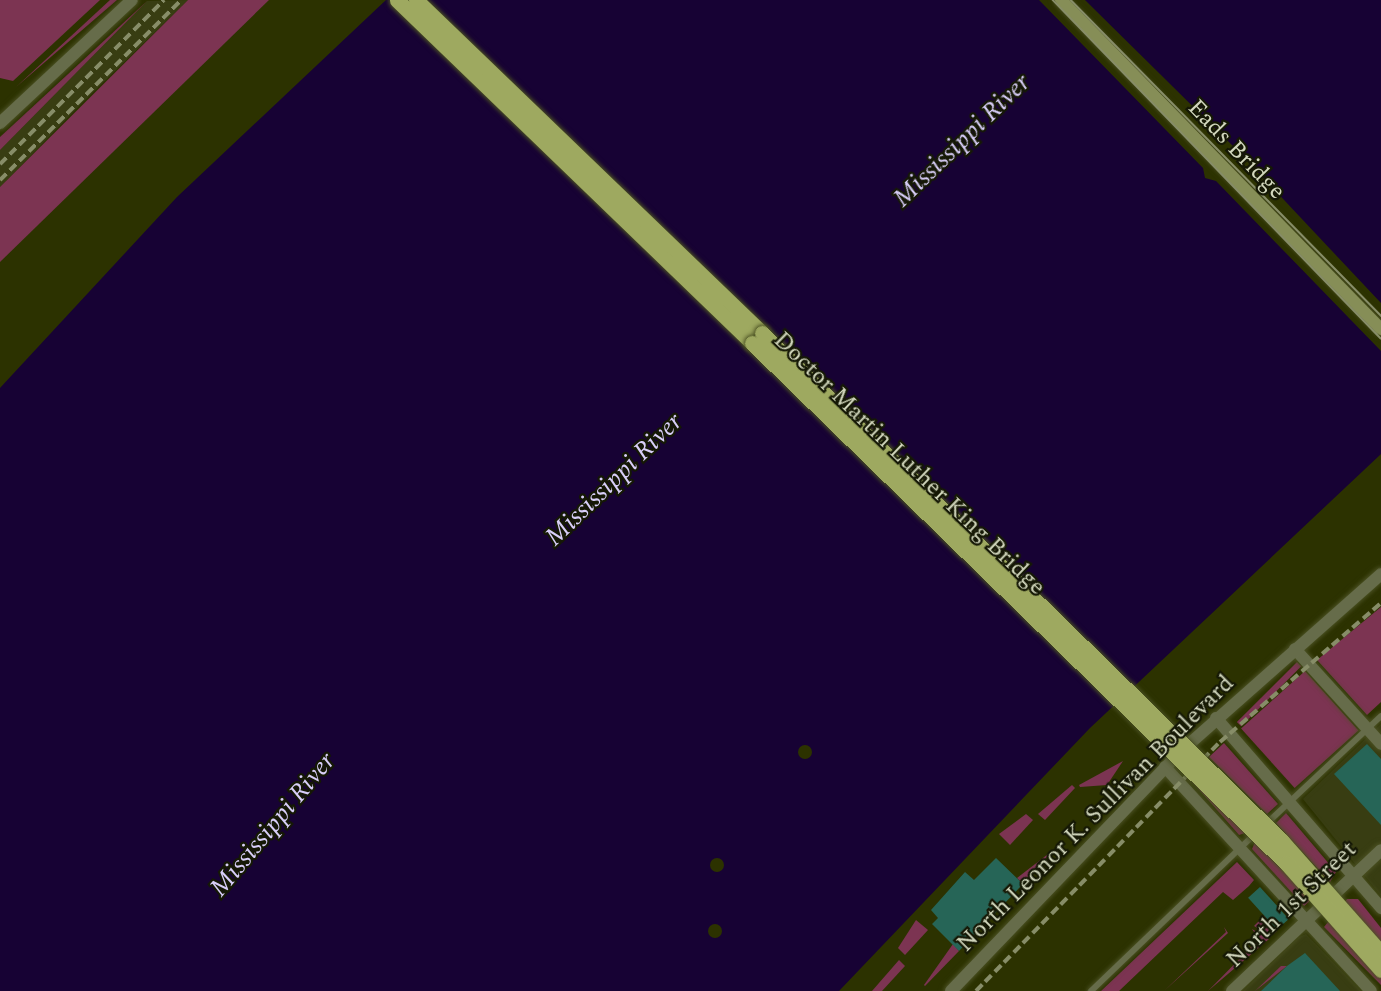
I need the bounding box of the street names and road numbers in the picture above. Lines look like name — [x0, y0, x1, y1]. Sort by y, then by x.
street label: Eads Bridge — [1181, 94, 1291, 206]
street label: Doctor Martin Luther King Bridge — [767, 326, 1051, 602]
street label: North Leonor K. Sullivan Boulevard — [951, 669, 1241, 959]
street label: North 1st Street — [1221, 836, 1363, 974]

